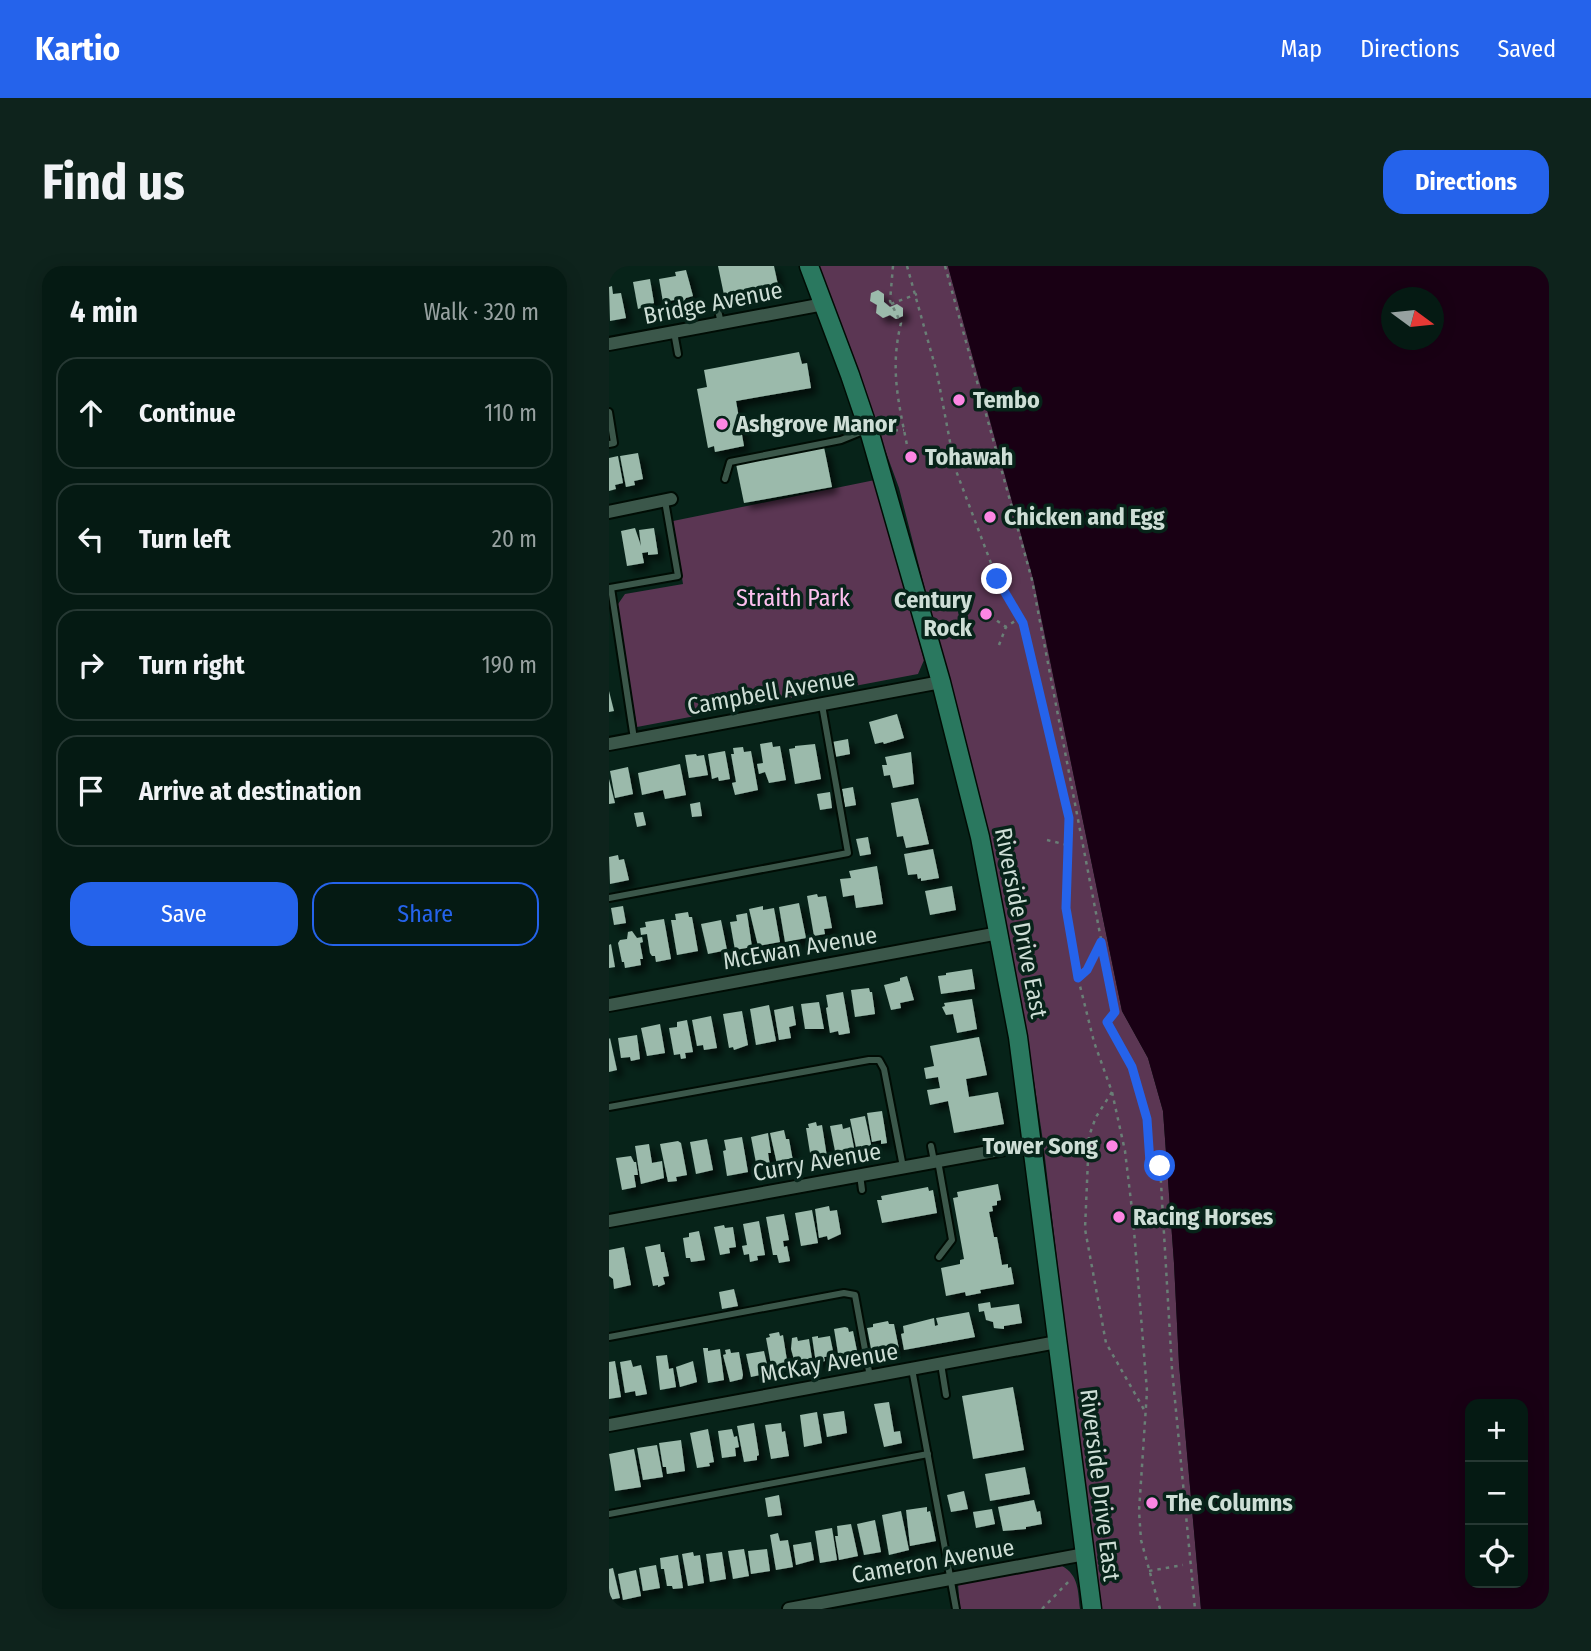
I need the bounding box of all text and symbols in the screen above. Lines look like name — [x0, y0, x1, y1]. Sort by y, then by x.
text: Kartio — [35, 29, 120, 69]
text: Map — [1281, 35, 1322, 63]
text: Directions — [1360, 35, 1459, 63]
text: Saved — [1497, 35, 1556, 63]
button: Directions — [1383, 150, 1549, 214]
text: Find us — [42, 153, 185, 212]
street label: Bridge Avenue — [641, 276, 785, 330]
north arrow — [1381, 287, 1444, 350]
text: 4 min — [70, 294, 138, 330]
text: Walk · 320 m — [424, 298, 539, 326]
place label: Tembo — [973, 386, 1040, 414]
marker: Tembo — [951, 392, 967, 408]
icon: ahead — [72, 394, 110, 432]
text: Continue — [139, 398, 236, 429]
text: 110 m — [484, 399, 537, 427]
place label: Ashgrove Manor — [735, 410, 897, 438]
marker: Ashgrove Manor — [714, 416, 730, 432]
place label: Tohawah — [925, 443, 1013, 471]
marker: Tohawah — [903, 449, 919, 465]
place label: Chicken and Egg — [1004, 503, 1165, 531]
marker: Chicken and Egg — [982, 509, 998, 525]
icon: left — [72, 520, 110, 558]
text: Turn left — [139, 524, 231, 555]
text: 20 m — [492, 525, 537, 553]
route end — [981, 563, 1012, 594]
park label: Straith Park — [736, 584, 851, 612]
place label: Century Rock — [894, 586, 973, 642]
marker: Century Rock — [978, 606, 994, 622]
icon: right — [72, 646, 110, 684]
text: Turn right — [139, 650, 245, 681]
text: 190 m — [482, 651, 537, 679]
street label: Campbell Avenue — [685, 663, 857, 721]
icon: arrive — [72, 772, 110, 810]
text: Arrive at destination — [139, 776, 362, 807]
street label: Riverside Drive East — [989, 825, 1053, 1021]
button: Save — [70, 882, 298, 946]
button: Share — [312, 882, 539, 946]
street label: McEwan Avenue — [721, 921, 879, 975]
place label: Tower Song — [983, 1132, 1098, 1160]
street label: Curry Avenue — [751, 1137, 883, 1187]
marker: Tower Song — [1104, 1138, 1120, 1154]
route start — [1144, 1150, 1175, 1181]
place label: Racing Horses — [1133, 1203, 1274, 1231]
marker: Racing Horses — [1111, 1209, 1127, 1225]
street label: McKay Avenue — [758, 1337, 900, 1389]
street label: Riverside Drive East — [1074, 1387, 1126, 1583]
map controls — [1465, 1399, 1528, 1588]
button: + — [1465, 1399, 1528, 1462]
button: − — [1465, 1462, 1528, 1525]
place label: The Columns — [1166, 1489, 1293, 1517]
marker: The Columns — [1144, 1495, 1160, 1511]
button: locate — [1465, 1525, 1528, 1588]
street label: Cameron Avenue — [849, 1533, 1017, 1589]

